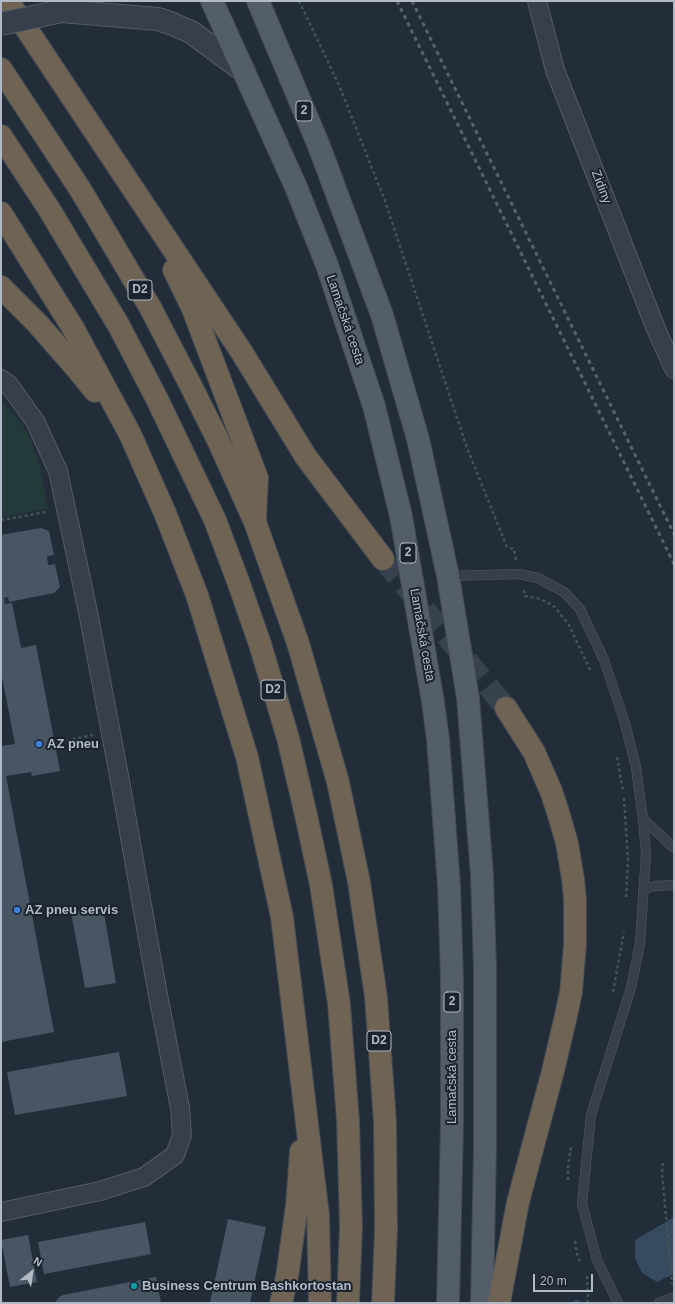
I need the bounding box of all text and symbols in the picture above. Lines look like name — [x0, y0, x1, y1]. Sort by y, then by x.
road number: 2 — [296, 101, 312, 121]
street label: Zidiny — [588, 168, 614, 206]
street label: Lamačská cesta — [322, 273, 368, 367]
road number: D2 — [128, 280, 152, 300]
road number: 2 — [400, 543, 416, 563]
street label: Lamačská cesta — [406, 587, 438, 683]
road number: D2 — [261, 680, 285, 700]
place label: AZ pneu — [47, 736, 99, 752]
marker: AZ pneu — [34, 739, 44, 749]
place label: AZ pneu servis — [25, 902, 118, 918]
marker: AZ pneu servis — [12, 905, 22, 915]
road number: 2 — [444, 992, 460, 1012]
street label: Lamačská cesta — [444, 1030, 460, 1124]
road number: D2 — [367, 1031, 391, 1051]
north arrow — [12, 1252, 52, 1292]
text: N — [32, 1254, 44, 1269]
scale bar — [535, 1266, 595, 1292]
text: 20 m — [540, 1274, 567, 1288]
place label: Business Centrum Bashkortostan — [142, 1278, 351, 1294]
marker: Business Centrum Bashkortostan — [129, 1281, 139, 1291]

